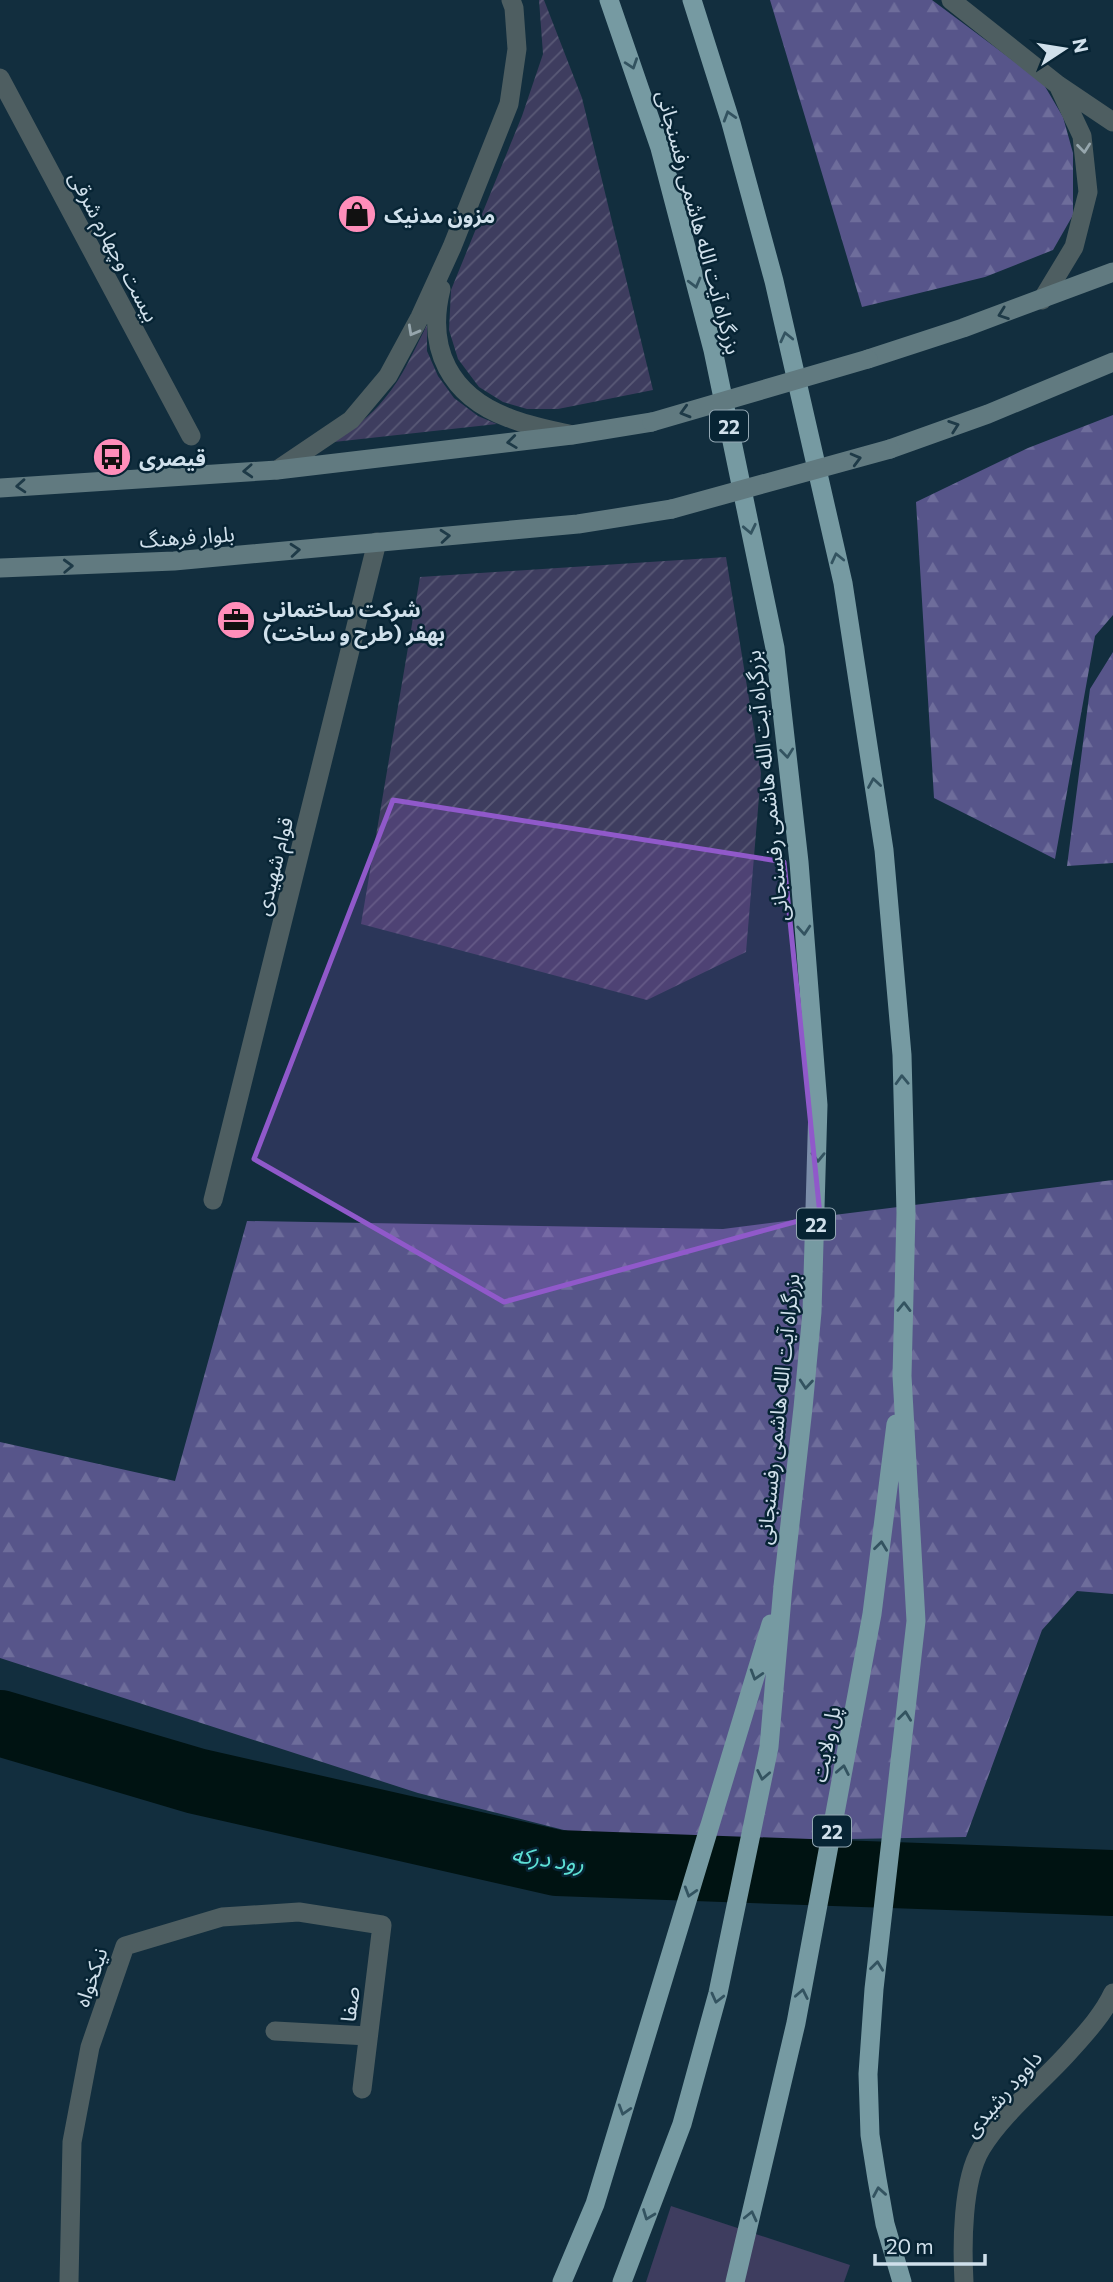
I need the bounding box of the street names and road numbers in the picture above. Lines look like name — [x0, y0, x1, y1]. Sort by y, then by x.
street label: بزرگراه آیت الله هاشمی رفسنجانی — [652, 87, 747, 357]
street label: بیست وچهارم شرقی — [60, 166, 165, 328]
road number: 22 — [710, 410, 748, 442]
street label: بلوار فرهنگ — [139, 520, 235, 553]
street label: بزرگراه آیت الله هاشمی رفسنجانی — [739, 649, 794, 923]
street label: قوام شهیدی — [249, 814, 302, 919]
road number: 22 — [797, 1208, 835, 1240]
street label: بزرگراه آیت الله هاشمی رفسنجانی — [750, 1272, 805, 1546]
street label: پل ولایت — [805, 1704, 847, 1784]
road number: 22 — [813, 1815, 851, 1846]
street label: نیکخواه — [68, 1944, 113, 2010]
street label: صفا — [334, 1985, 364, 2023]
street label: داوود رشیدی — [958, 2045, 1047, 2142]

